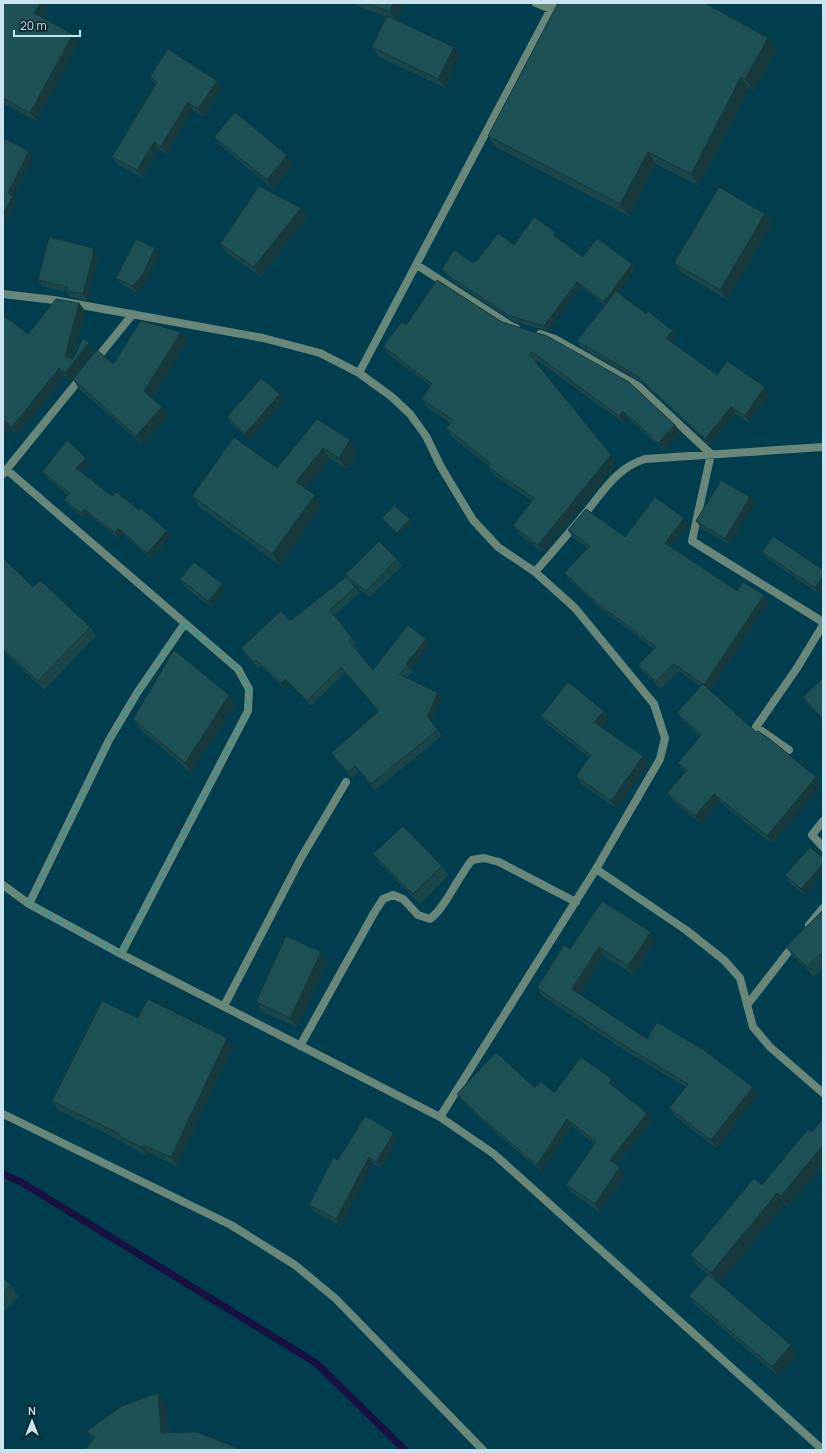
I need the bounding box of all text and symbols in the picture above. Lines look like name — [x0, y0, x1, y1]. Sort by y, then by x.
scale bar — [14, 12, 80, 38]
text: 20 m — [20, 17, 47, 34]
north arrow — [12, 1401, 52, 1441]
text: N — [28, 1403, 36, 1418]

